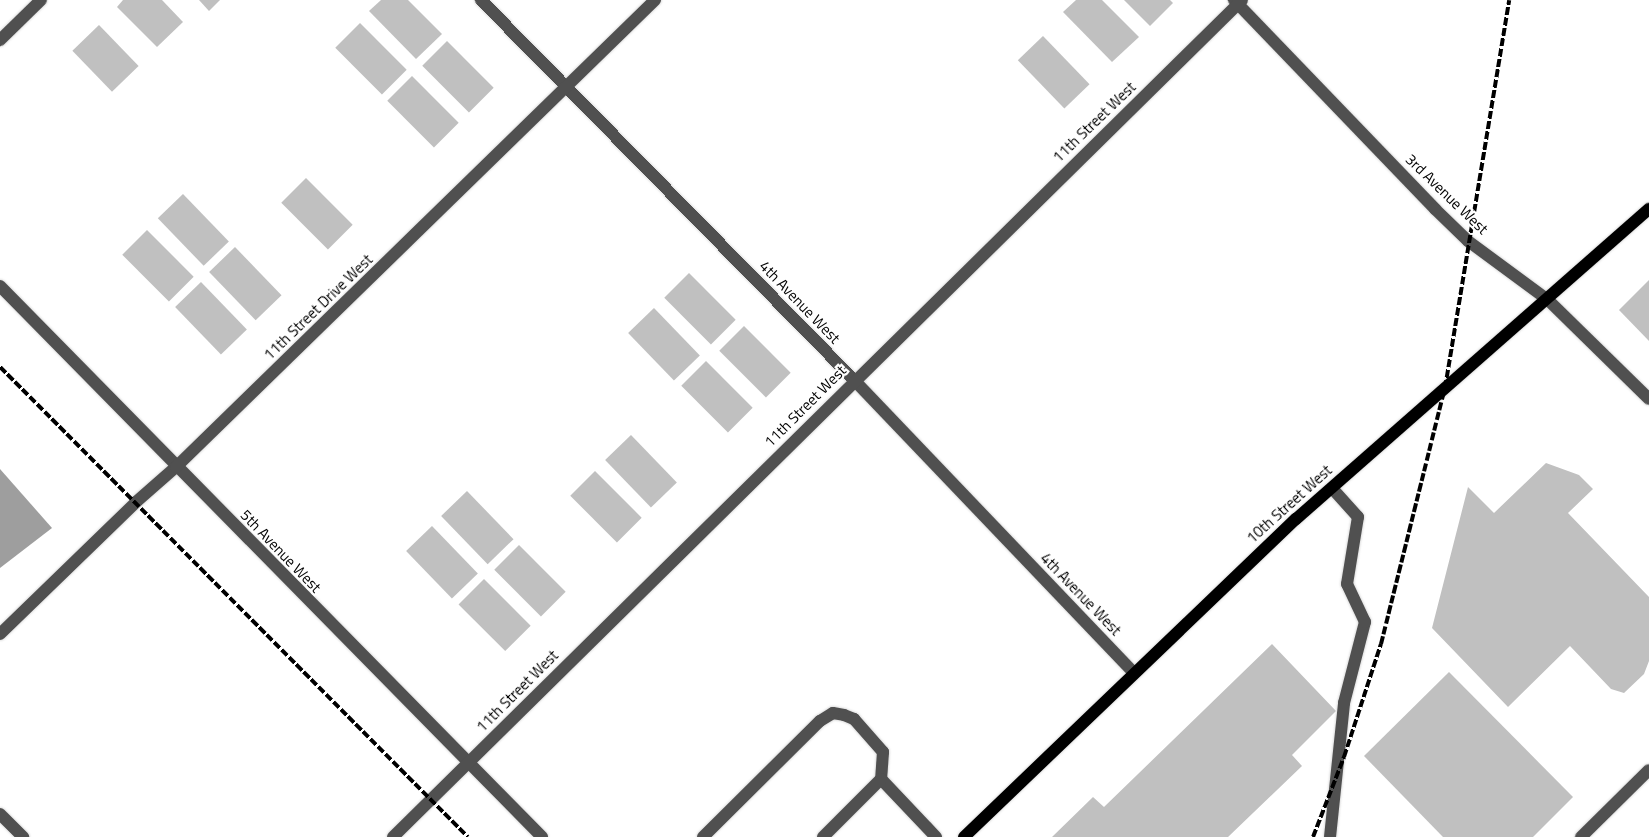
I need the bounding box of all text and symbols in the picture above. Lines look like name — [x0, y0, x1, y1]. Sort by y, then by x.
street label: 11th Street West — [1049, 78, 1139, 166]
street label: 3rd Avenue West — [1402, 150, 1492, 238]
street label: 11th Street Drive West — [260, 250, 376, 364]
street label: 4th Avenue West — [756, 257, 844, 347]
street label: 11th Street West — [760, 361, 850, 451]
street label: 10th Street West — [1243, 461, 1335, 547]
street label: 5th Avenue West — [237, 506, 325, 596]
street label: 4th Avenue West — [1037, 549, 1125, 639]
street label: 11th Street West — [472, 646, 562, 736]

